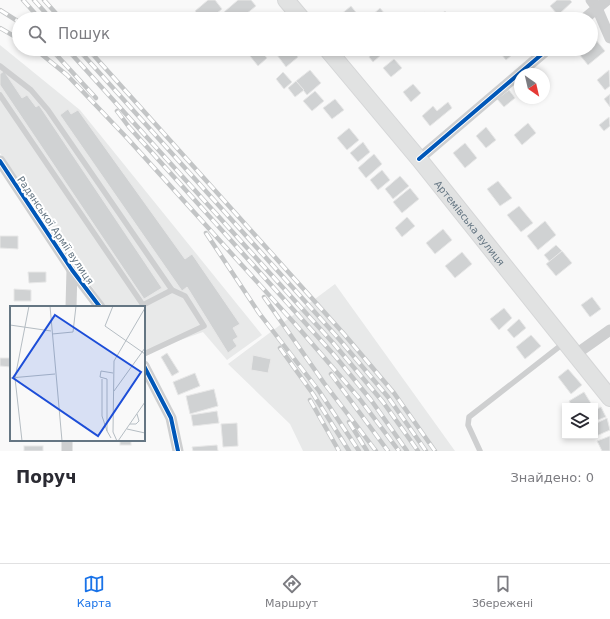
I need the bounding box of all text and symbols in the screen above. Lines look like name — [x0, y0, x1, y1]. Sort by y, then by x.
search box — [12, 12, 598, 56]
icon: search — [26, 23, 48, 45]
text: Пошук — [58, 25, 110, 43]
north arrow — [514, 68, 550, 104]
street label: Радянської Армії вулиця — [15, 174, 96, 286]
street label: Артемівська вулиця — [432, 178, 507, 268]
inset map — [10, 306, 145, 441]
map controls — [562, 403, 598, 439]
button: layers — [562, 403, 598, 439]
text: Поруч — [16, 467, 77, 487]
text: Знайдено: 0 — [511, 470, 594, 485]
tab: Карта — [77, 573, 111, 610]
tab: Маршрут — [265, 573, 318, 610]
tab: Збережені — [472, 573, 533, 610]

